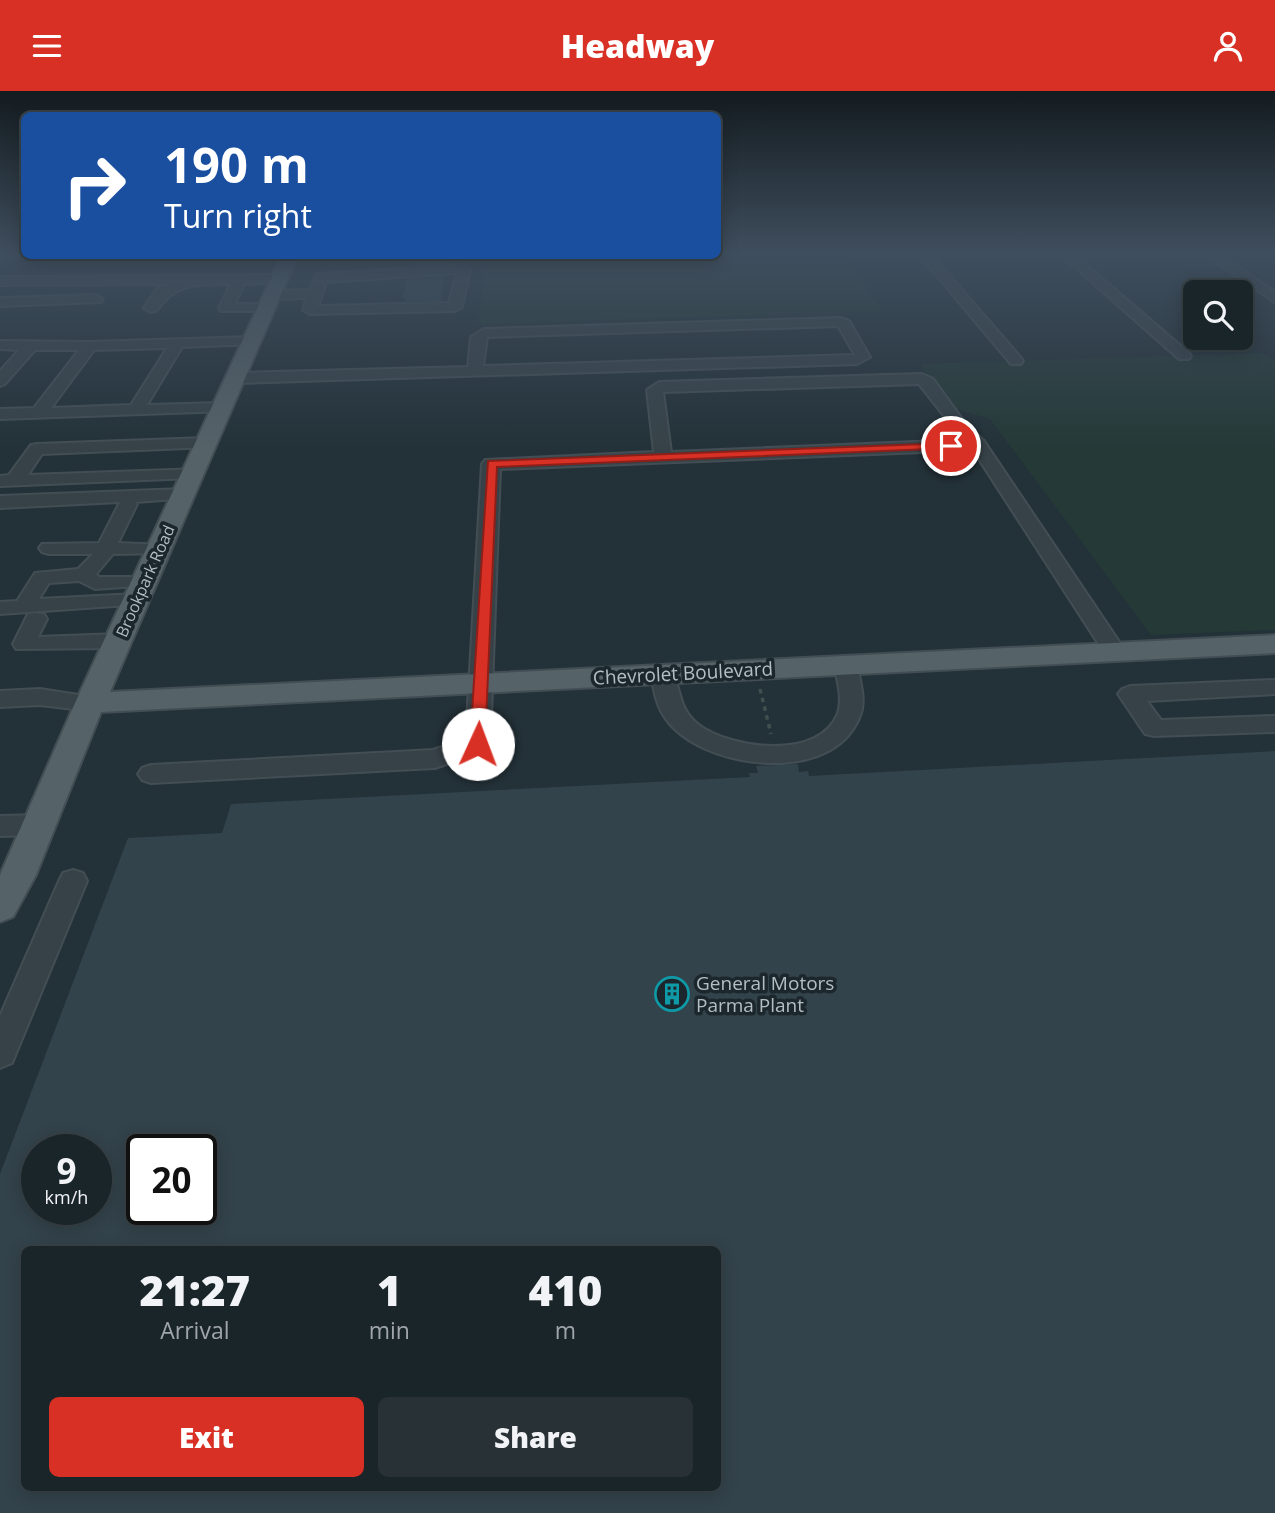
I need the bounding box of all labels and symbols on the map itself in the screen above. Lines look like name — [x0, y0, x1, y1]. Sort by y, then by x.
pin — [921, 416, 981, 476]
street label: Brookpark Road — [110, 521, 180, 641]
street label: Chevrolet Boulevard — [592, 655, 774, 691]
position arrow — [441, 707, 515, 781]
place label: General Motors Parma Plant — [696, 970, 834, 1018]
building icon: General Motors Parma Plant — [653, 975, 691, 1013]
speed limit sign: 20 — [126, 1134, 217, 1225]

